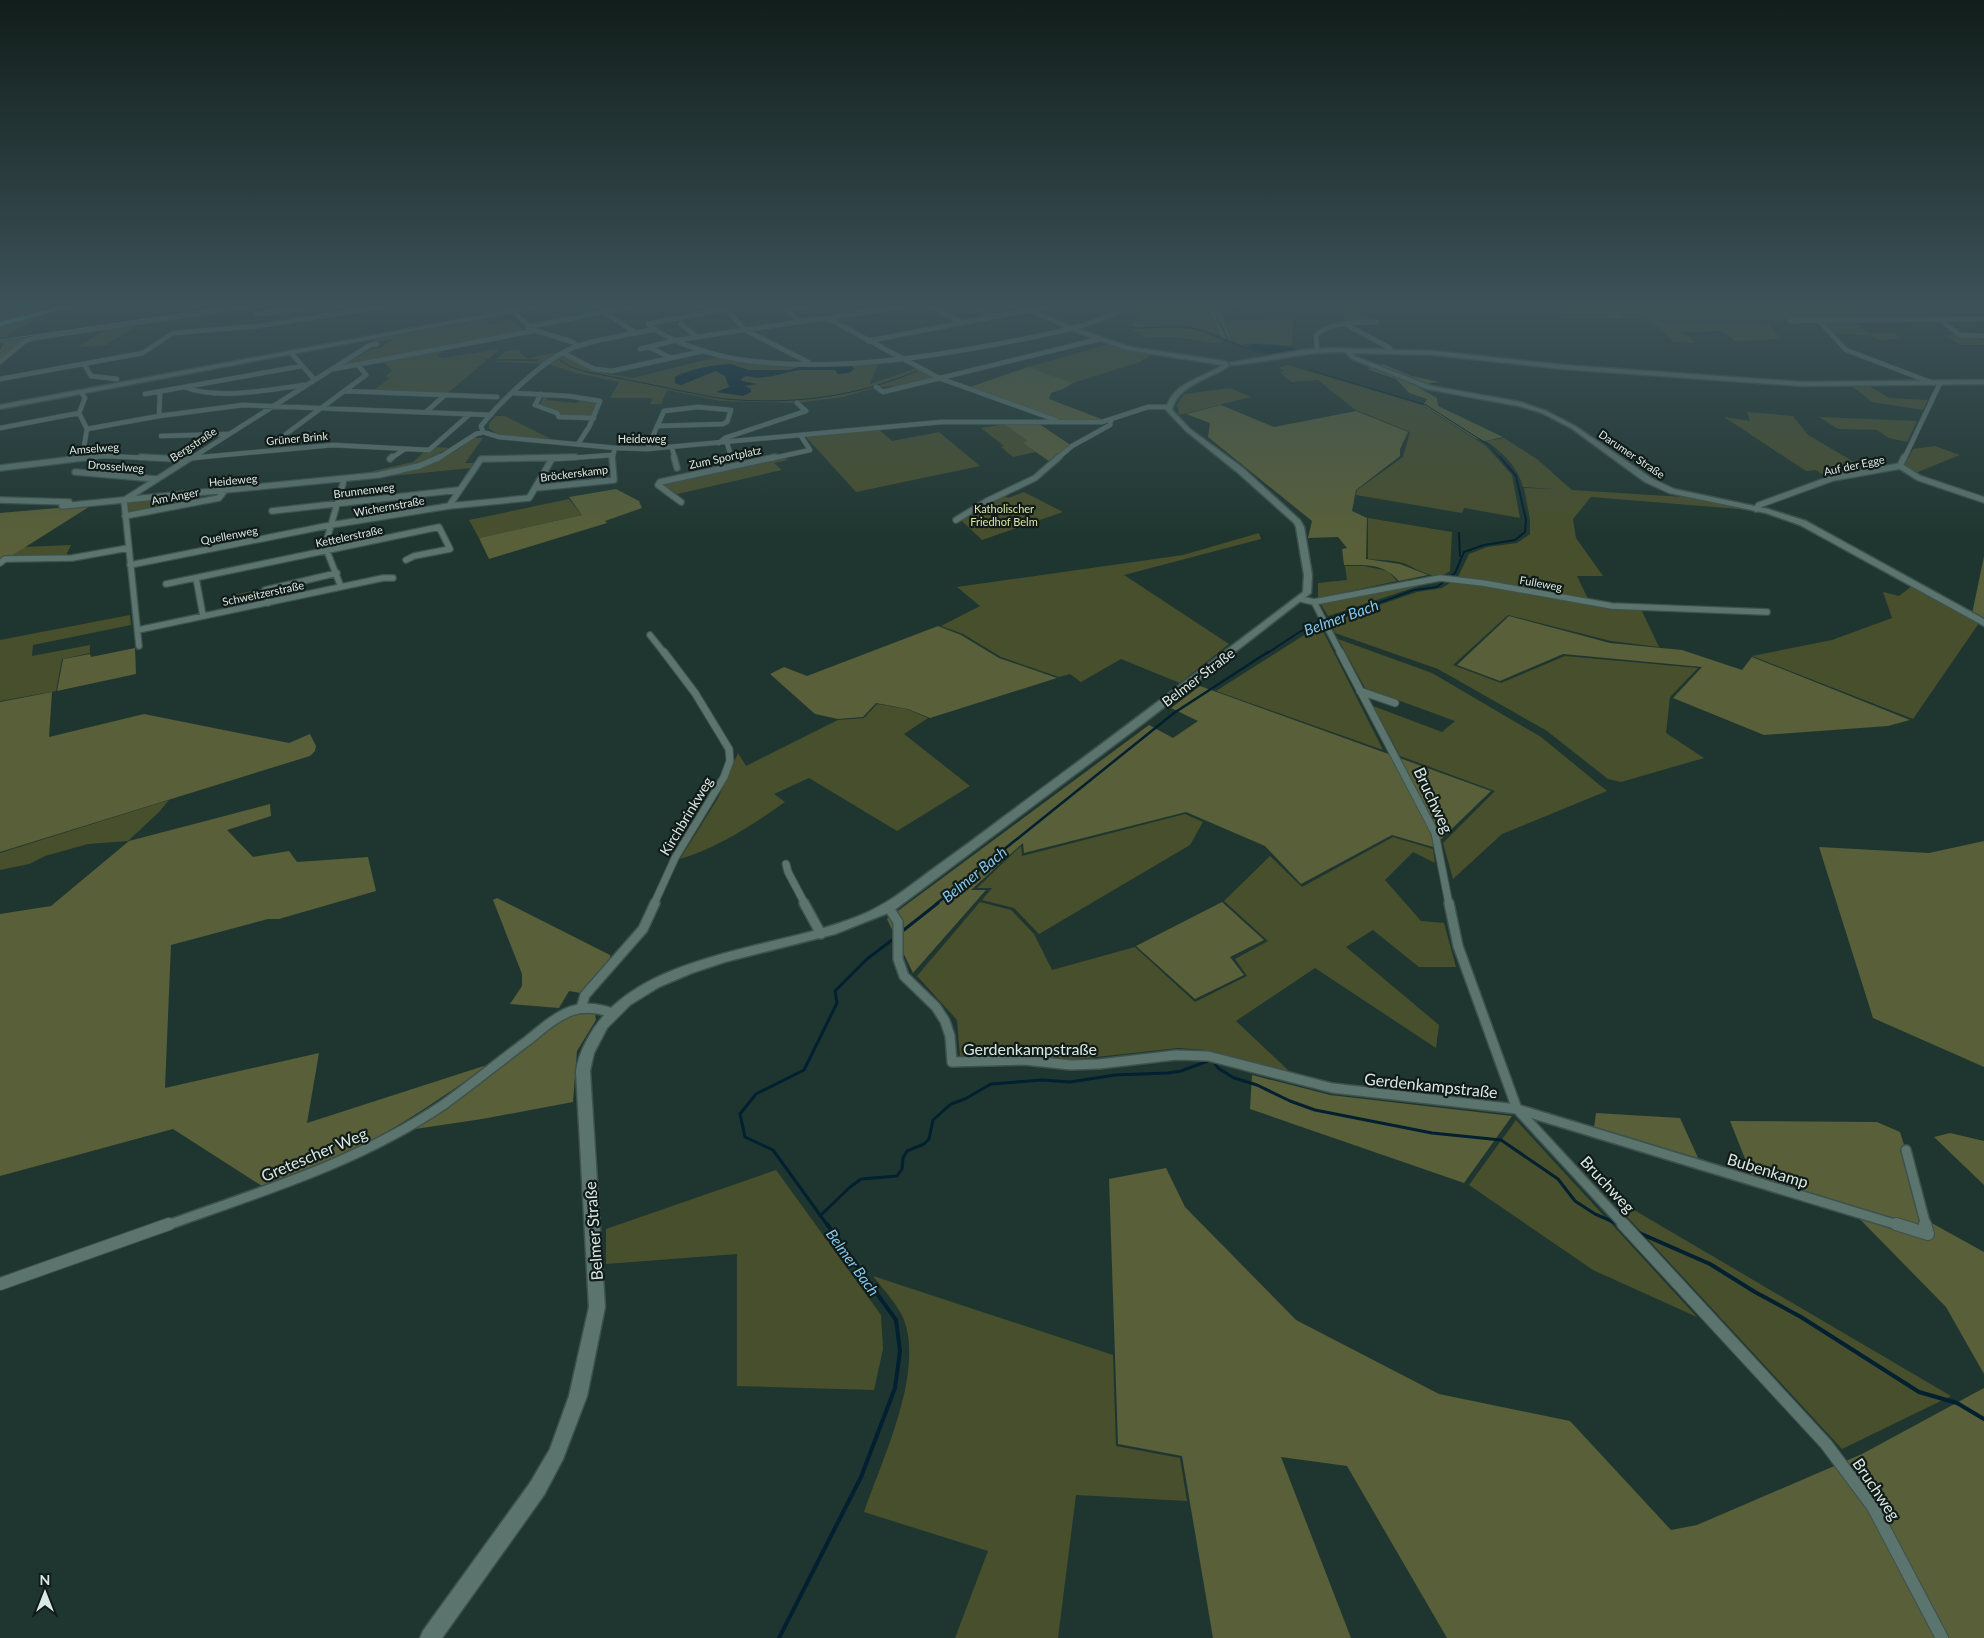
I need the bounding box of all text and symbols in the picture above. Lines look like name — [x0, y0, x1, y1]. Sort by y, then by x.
street label: Bergstraße — [167, 424, 219, 464]
street label: Darumer Straße — [1597, 427, 1668, 481]
street label: Grüner Brink — [266, 429, 329, 447]
street label: Heideweg — [618, 432, 667, 445]
street label: Amselweg — [69, 440, 120, 456]
street label: Zum Sportplatz — [688, 443, 762, 471]
street label: Auf der Egge — [1822, 452, 1886, 478]
street label: Drosselweg — [87, 458, 145, 474]
street label: Bröckerskamp — [539, 462, 609, 484]
street label: Heideweg — [208, 471, 258, 489]
street label: Brunnenweg — [333, 480, 396, 500]
street label: Am Anger — [150, 485, 200, 507]
street label: Wichernstraße — [353, 493, 426, 519]
park label: Katholischer Friedhof Belm — [970, 502, 1038, 528]
street label: Kettelerstraße — [314, 522, 384, 549]
street label: Quellenweg — [199, 523, 259, 547]
street label: Fulleweg — [1519, 573, 1564, 593]
street label: Schweitzerstraße — [221, 578, 305, 608]
water label: Belmer Bach — [1301, 595, 1381, 639]
street label: Belmer Straße — [1158, 644, 1238, 710]
street label: Bruchweg — [1410, 764, 1458, 836]
street label: Kirchbrinkweg — [656, 774, 716, 858]
water label: Belmer Bach — [938, 842, 1010, 906]
street label: Gerdenkampstraße — [963, 1039, 1097, 1058]
street label: Gerdenkampstraße — [1363, 1069, 1499, 1101]
street label: Gretescher Weg — [258, 1123, 370, 1185]
street label: Bubenkamp — [1725, 1149, 1811, 1191]
street label: Bruchweg — [1577, 1152, 1639, 1216]
street label: Belmer Straße — [580, 1181, 606, 1281]
water label: Belmer Bach — [823, 1225, 883, 1299]
street label: Bruchweg — [1849, 1454, 1905, 1524]
north arrow — [20, 1568, 70, 1618]
text: N — [40, 1571, 50, 1588]

